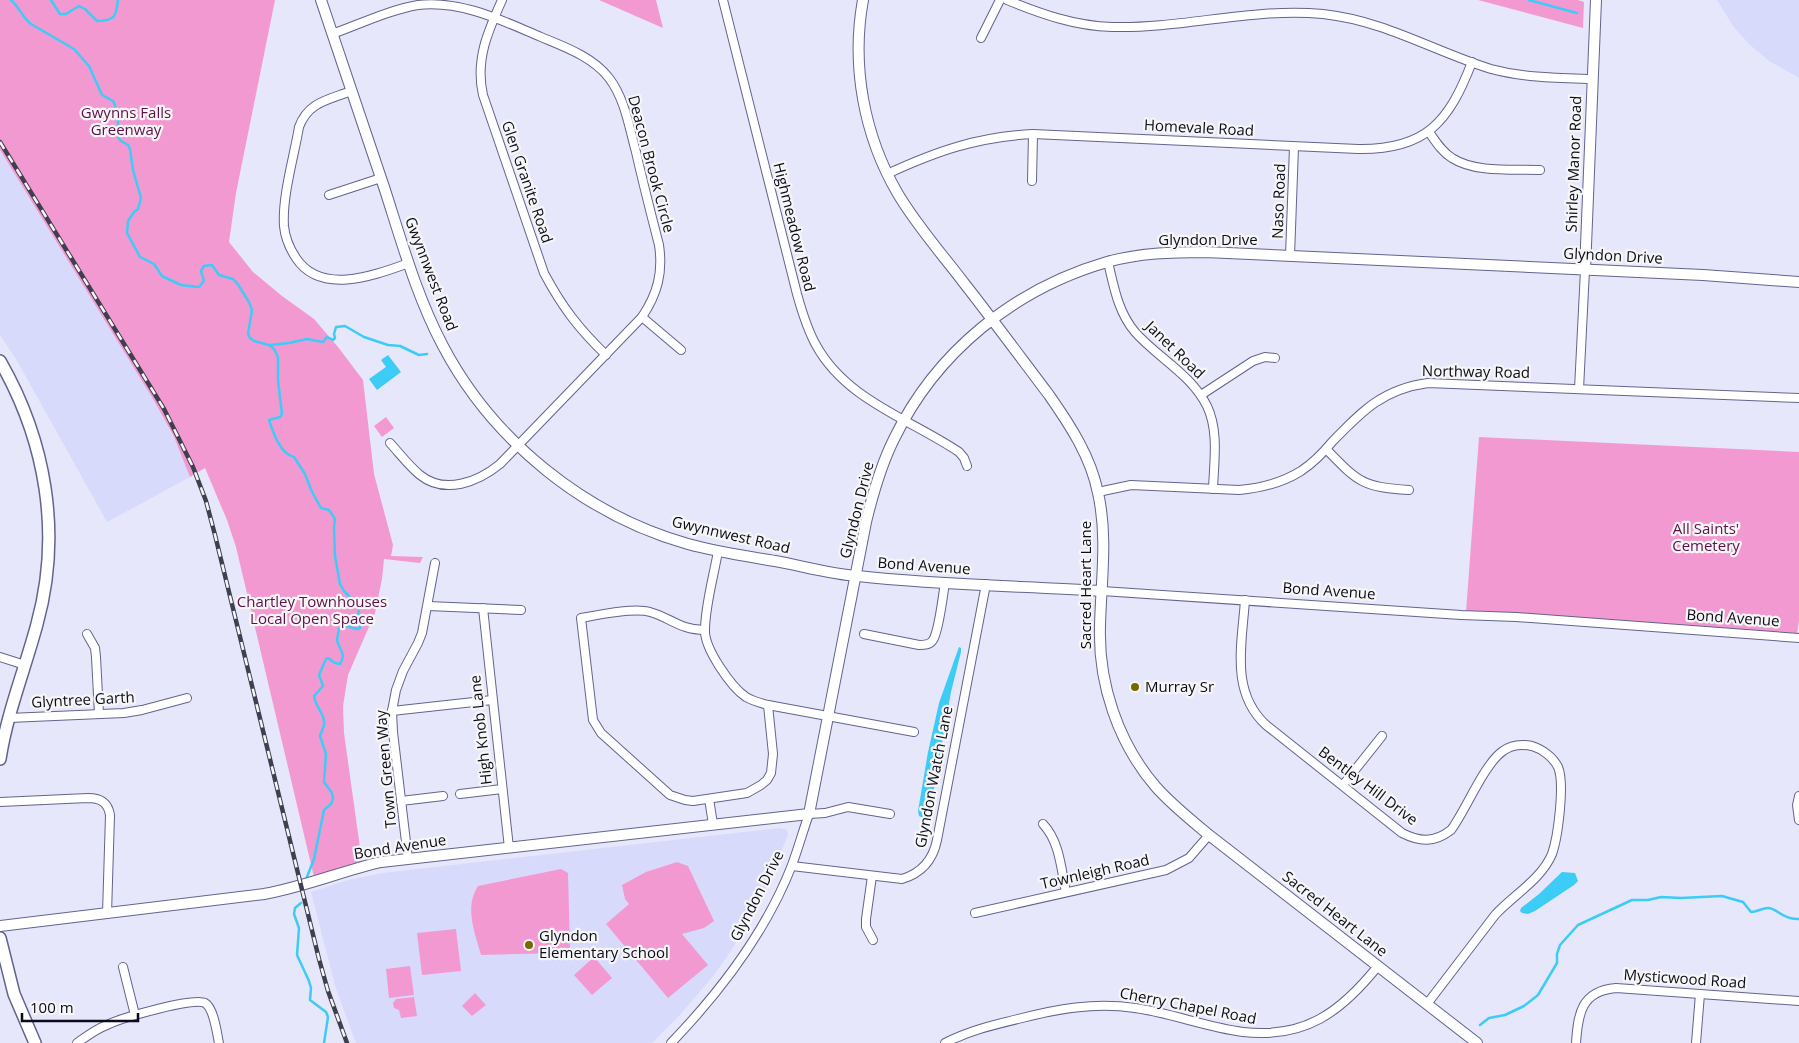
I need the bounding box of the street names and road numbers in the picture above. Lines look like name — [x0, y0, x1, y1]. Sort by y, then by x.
street label: Deacon Brook Circle — [624, 93, 680, 235]
street label: Shirley Manor Road — [1561, 95, 1585, 233]
street label: Homevale Road — [1144, 114, 1255, 140]
street label: Glen Granite Road — [498, 118, 558, 245]
street label: Highmeadow Road — [769, 160, 821, 293]
street label: Naso Road — [1267, 163, 1289, 239]
street label: Gwynnwest Road — [401, 214, 463, 334]
street label: Glyndon Drive — [1158, 229, 1258, 249]
street label: Glyndon Drive — [1563, 242, 1663, 268]
street label: Janet Road — [1140, 315, 1210, 383]
street label: Northway Road — [1422, 360, 1530, 382]
street label: Glyndon Drive — [834, 459, 878, 560]
street label: Gwynnwest Road — [670, 511, 792, 557]
street label: Sacred Heart Lane — [1075, 521, 1095, 649]
street label: Bond Avenue — [877, 552, 971, 578]
street label: Bond Avenue — [1282, 577, 1376, 603]
street label: Bond Avenue — [1686, 604, 1780, 630]
street label: High Knob Lane — [464, 674, 496, 786]
street label: Glyntree Garth — [31, 686, 135, 712]
street label: Glyndon Watch Lane — [909, 704, 957, 850]
street label: Town Green Way — [370, 709, 400, 829]
street label: Bentley Hill Drive — [1315, 741, 1422, 829]
street label: Bond Avenue — [352, 829, 447, 863]
street label: Glyndon Drive — [725, 847, 788, 944]
street label: Townleigh Road — [1038, 849, 1151, 893]
street label: Sacred Heart Lane — [1279, 866, 1392, 961]
street label: Mysticwood Road — [1623, 964, 1747, 992]
street label: Cherry Chapel Road — [1118, 982, 1258, 1028]

